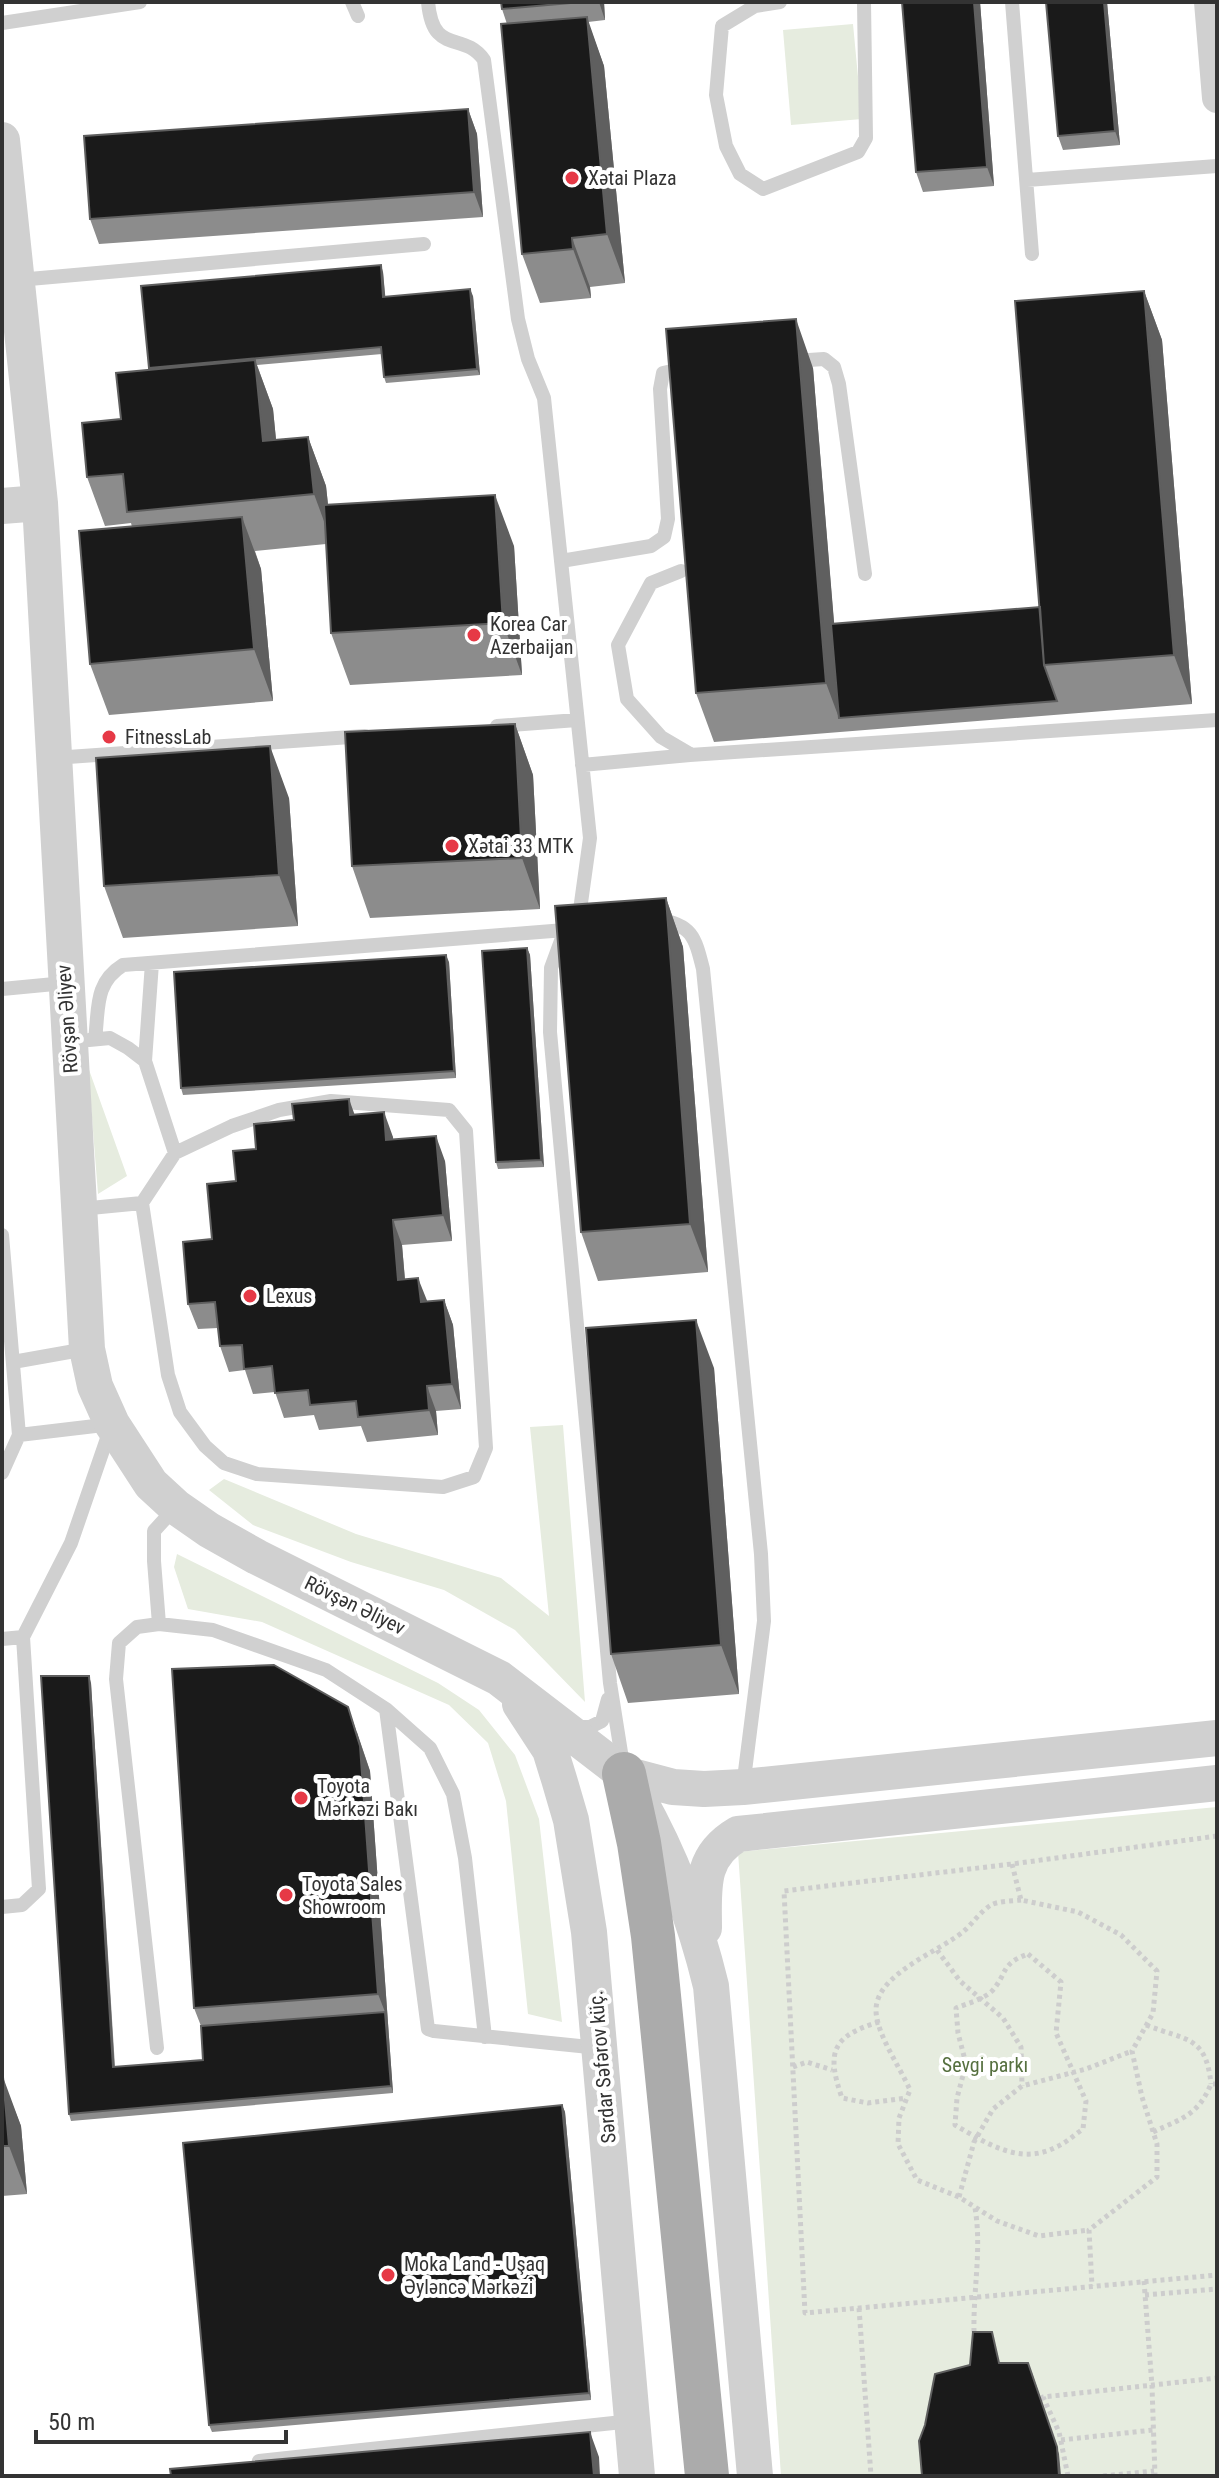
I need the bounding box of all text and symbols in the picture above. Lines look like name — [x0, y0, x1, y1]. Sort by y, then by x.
place label: Xətai Plaza — [588, 166, 677, 190]
marker: Xətai Plaza — [563, 169, 581, 187]
place label: Korea Car Azerbaijan — [490, 612, 574, 659]
marker: Korea Car Azerbaijan — [465, 626, 483, 644]
place label: FitnessLab — [125, 725, 211, 749]
marker: FitnessLab — [100, 728, 118, 746]
place label: Xətai 33 MTK — [468, 834, 574, 858]
marker: Xətai 33 MTK — [443, 837, 461, 855]
street label: Rövşən Əliyev — [51, 963, 83, 1074]
place label: Lexus — [266, 1284, 312, 1308]
marker: Lexus — [241, 1287, 259, 1305]
street label: Rövşən Əliyev — [301, 1570, 410, 1640]
place label: Toyota Mərkəzi Bakı — [317, 1774, 418, 1821]
marker: Toyota Mərkəzi Bakı — [292, 1789, 310, 1807]
place label: Toyota Sales Showroom — [302, 1872, 403, 1919]
marker: Toyota Sales Showroom — [277, 1886, 295, 1904]
street label: Sərdar Səfərov küç. — [583, 1990, 621, 2144]
park label: Sevgi parkı — [942, 2053, 1028, 2077]
place label: Moka Land - Uşaq Əyləncə Mərkəzi — [404, 2252, 545, 2299]
marker: Moka Land - Uşaq Əyləncə Mərkəzi — [379, 2266, 397, 2284]
scale bar — [36, 2394, 286, 2444]
text: 50 m — [48, 2408, 95, 2436]

